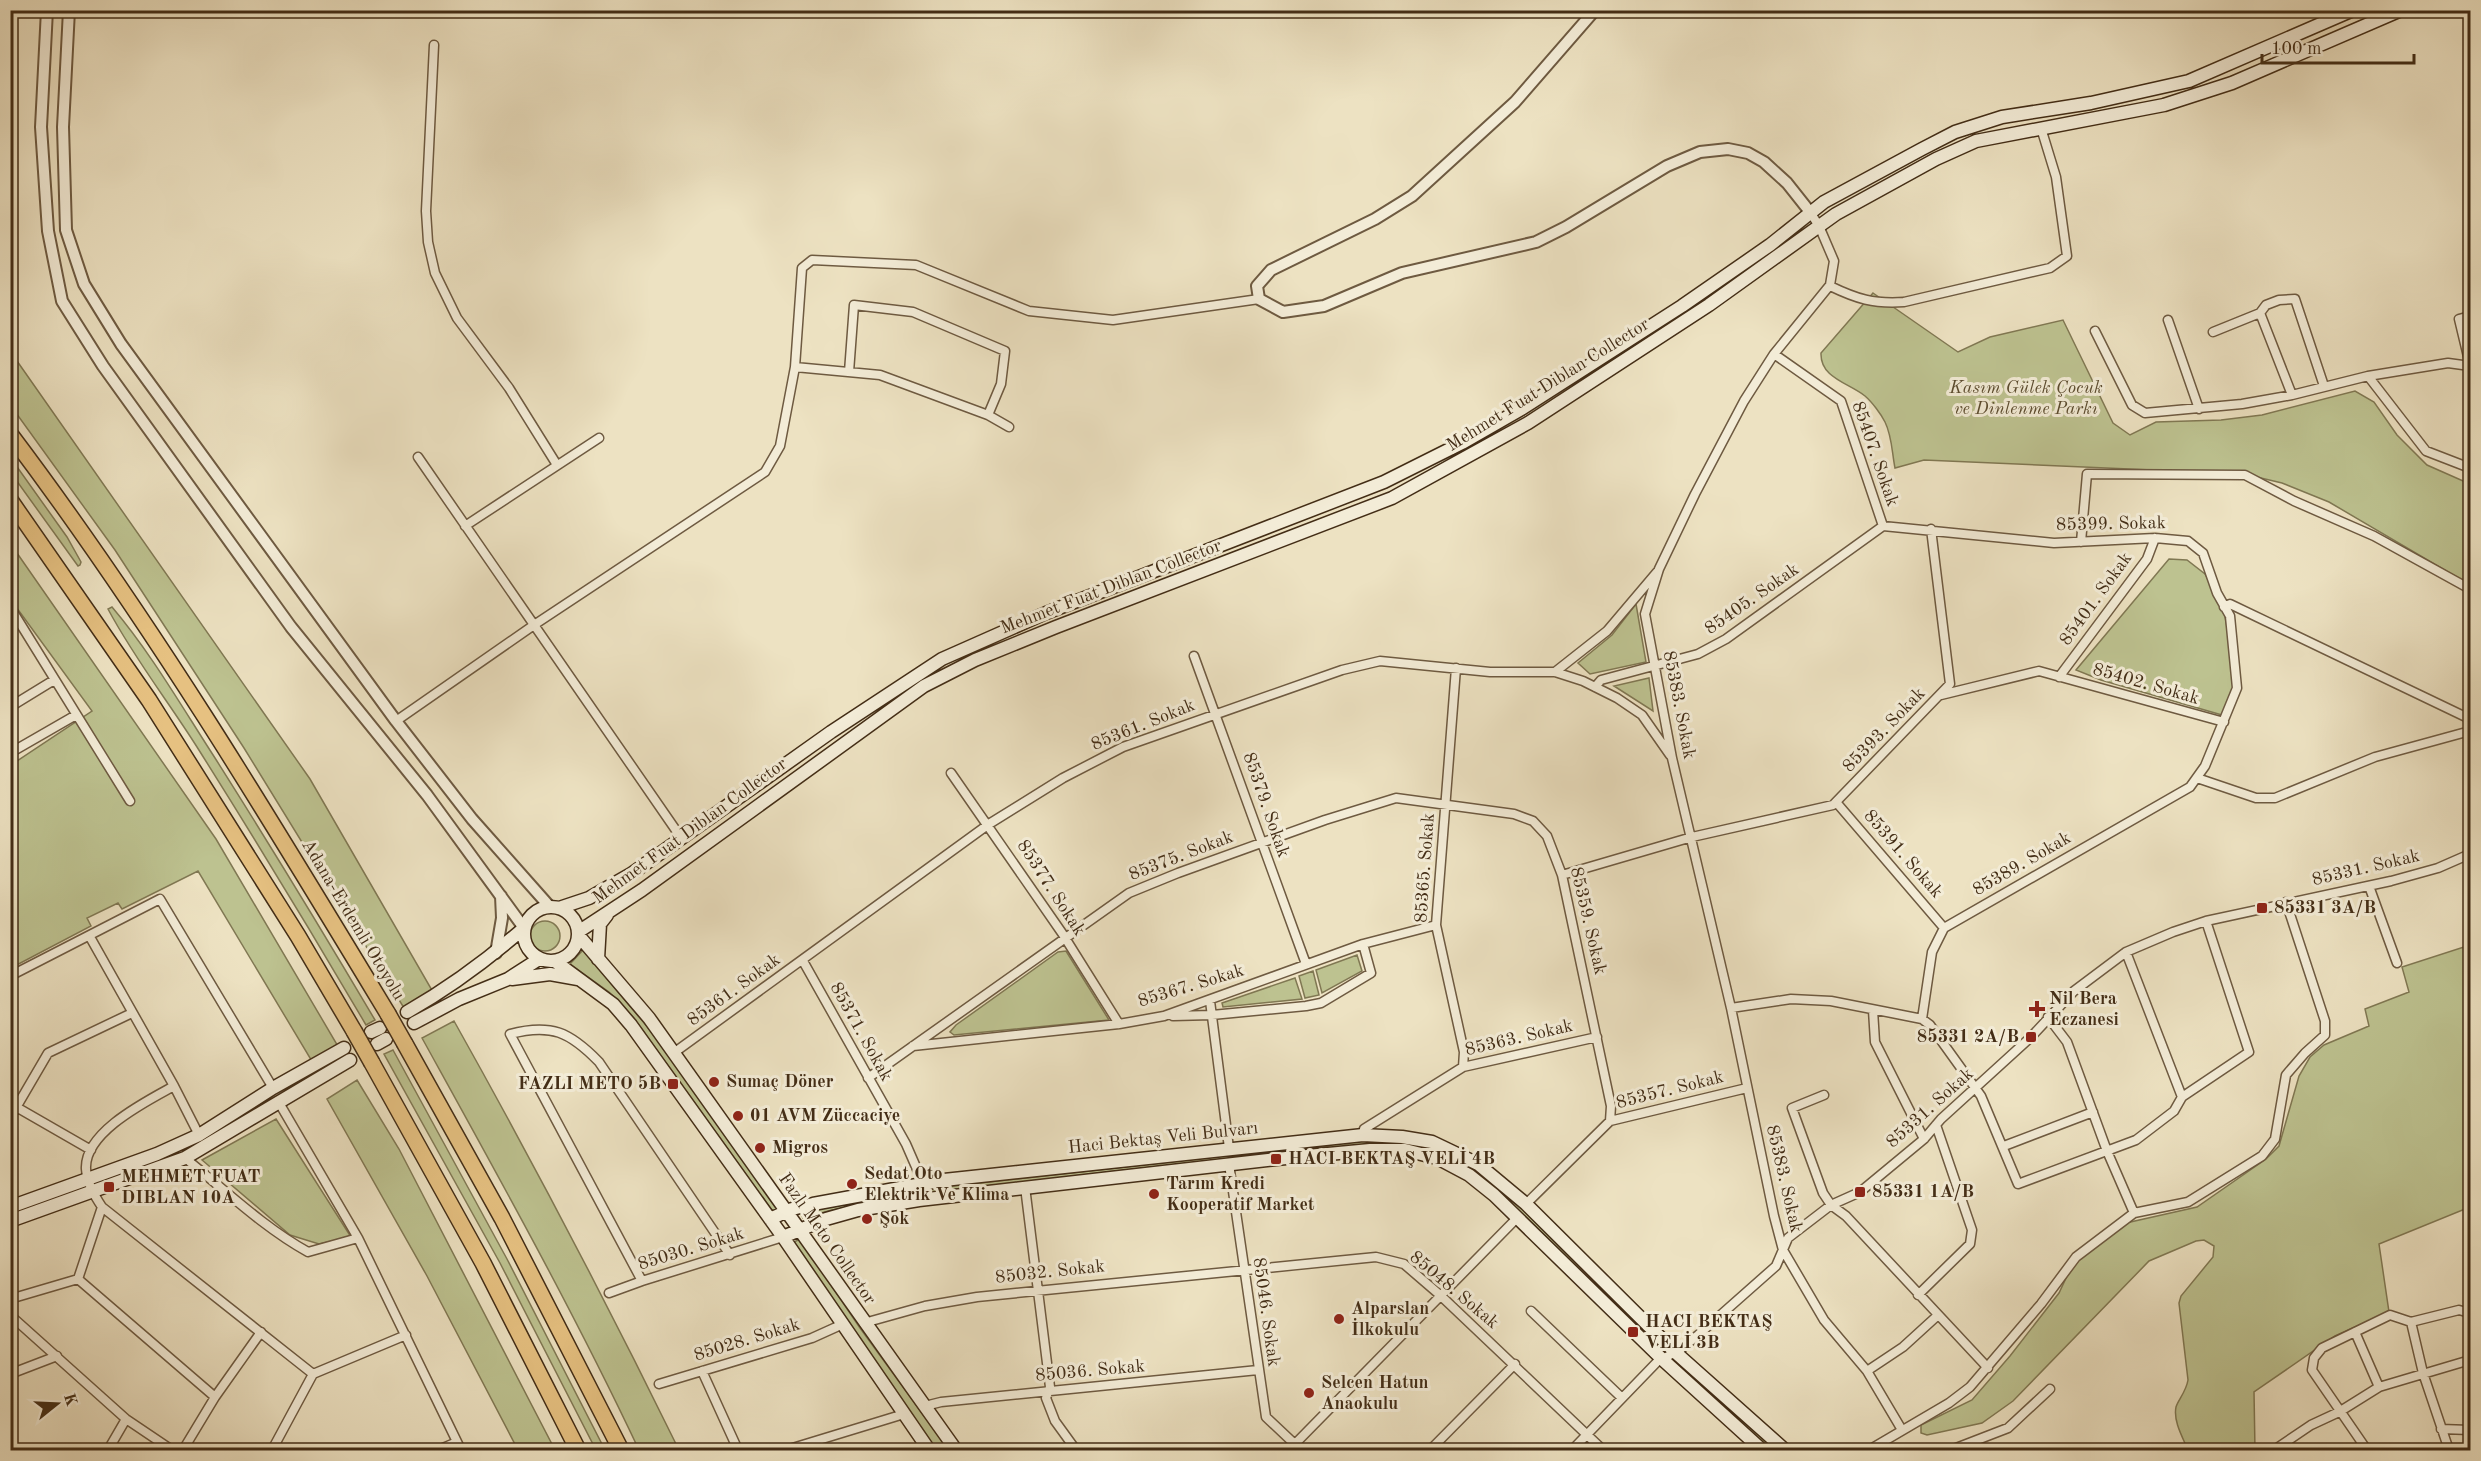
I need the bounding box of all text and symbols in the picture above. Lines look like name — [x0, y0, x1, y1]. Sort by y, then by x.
scale bar — [2262, 27, 2414, 65]
text: 100 m — [2271, 40, 2322, 58]
street label: Mehmet Fuat Diblan Collector — [1444, 315, 1653, 455]
park label: Kasım Gülek Çocuk ve Dinlenme Parkı — [1948, 379, 2103, 418]
street label: 85407. Sokak — [1849, 399, 1901, 509]
street label: 85399. Sokak — [2056, 514, 2166, 534]
street label: Mehmet Fuat Diblan Collector — [998, 536, 1225, 638]
street label: 85401. Sokak — [2056, 549, 2136, 649]
street label: 85405. Sokak — [1702, 560, 1802, 638]
street label: 85383. Sokak — [1660, 649, 1698, 761]
street label: 85402. Sokak — [2091, 660, 2201, 708]
street label: 85393. Sokak — [1839, 684, 1929, 776]
street label: 85361. Sokak — [1089, 696, 1197, 754]
street label: 85379. Sokak — [1240, 750, 1292, 860]
street label: Mehmet Fuat Diblan Collector — [590, 754, 791, 907]
street label: 85391. Sokak — [1860, 807, 1946, 901]
street label: 85365. Sokak — [1412, 813, 1438, 923]
street label: 85375. Sokak — [1126, 828, 1236, 884]
street label: 85389. Sokak — [1970, 829, 2074, 899]
street label: Adana-Erdemli Otoyolu — [298, 837, 408, 1004]
street label: 85377. Sokak — [1014, 837, 1088, 939]
street label: 85331. Sokak — [2310, 847, 2422, 889]
street label: 85359. Sokak — [1567, 865, 1609, 977]
place label: 85331 3A/B — [2274, 899, 2376, 917]
marker: 85331 3A/B — [2255, 901, 2269, 915]
street label: 85361. Sokak — [684, 950, 784, 1030]
street label: 85367. Sokak — [1136, 961, 1246, 1011]
street label: 85371. Sokak — [826, 980, 896, 1084]
place label: Nil Bera Eczanesi — [2049, 990, 2119, 1029]
marker: Nil Bera Eczanesi — [2030, 1002, 2044, 1016]
street label: 85363. Sokak — [1463, 1017, 1575, 1059]
place label: 85331 2A/B — [1917, 1028, 2019, 1046]
marker: 85331 2A/B — [2024, 1030, 2038, 1044]
street label: 85331. Sokak — [1883, 1065, 1977, 1151]
street label: 85357. Sokak — [1614, 1068, 1726, 1112]
place label: Sumaç Döner — [726, 1073, 834, 1091]
place label: FAZLI METO 5B — [518, 1075, 661, 1093]
marker: Sumaç Döner — [707, 1075, 721, 1089]
marker: FAZLI METO 5B — [666, 1077, 680, 1091]
place label: 01 AVM Züccaciye — [750, 1107, 900, 1125]
marker: 01 AVM Züccaciye — [731, 1109, 745, 1123]
street label: Haci Bektaş Veli Bulvarı — [1067, 1119, 1259, 1157]
street label: 85383. Sokak — [1763, 1123, 1805, 1235]
place label: Migros — [772, 1139, 828, 1157]
marker: Migros — [753, 1141, 767, 1155]
place label: HACI BEKTAŞ VELİ 4B — [1288, 1147, 1495, 1168]
marker: HACI BEKTAŞ VELİ 4B — [1269, 1152, 1283, 1166]
place label: Sedat Oto Elektrik Ve Klima — [864, 1165, 1009, 1204]
place label: MEHMET FUAT DIBLAN 10A — [121, 1168, 261, 1207]
street label: Fazlı Meto Collector — [775, 1170, 879, 1308]
place label: Tarım Kredi Kooperatif Market — [1166, 1175, 1315, 1214]
marker: Sedat Oto Elektrik Ve Klima — [845, 1177, 859, 1191]
marker: MEHMET FUAT DIBLAN 10A — [102, 1180, 116, 1194]
place label: 85331 1A/B — [1872, 1183, 1974, 1201]
marker: 85331 1A/B — [1853, 1185, 1867, 1199]
marker: Tarım Kredi Kooperatif Market — [1147, 1187, 1161, 1201]
place label: Şok — [879, 1210, 909, 1228]
marker: Şok — [860, 1212, 874, 1226]
street label: 85030. Sokak — [636, 1224, 746, 1274]
street label: 85048. Sokak — [1406, 1248, 1502, 1332]
street label: 85046. Sokak — [1249, 1256, 1283, 1368]
street label: 85032. Sokak — [994, 1257, 1106, 1287]
place label: Alparslan İlkokulu — [1351, 1300, 1429, 1339]
marker: Alparslan İlkokulu — [1332, 1312, 1346, 1326]
place label: HACI BEKTAŞ VELİ 3B — [1645, 1313, 1772, 1352]
street label: 85028. Sokak — [692, 1315, 802, 1365]
marker: HACI BEKTAŞ VELİ 3B — [1626, 1325, 1640, 1339]
street label: 85036. Sokak — [1034, 1357, 1146, 1385]
north arrow — [27, 1374, 87, 1434]
place label: Selcen Hatun Anaokulu — [1321, 1374, 1429, 1413]
marker: Selcen Hatun Anaokulu — [1302, 1386, 1316, 1400]
text: K — [60, 1392, 79, 1408]

